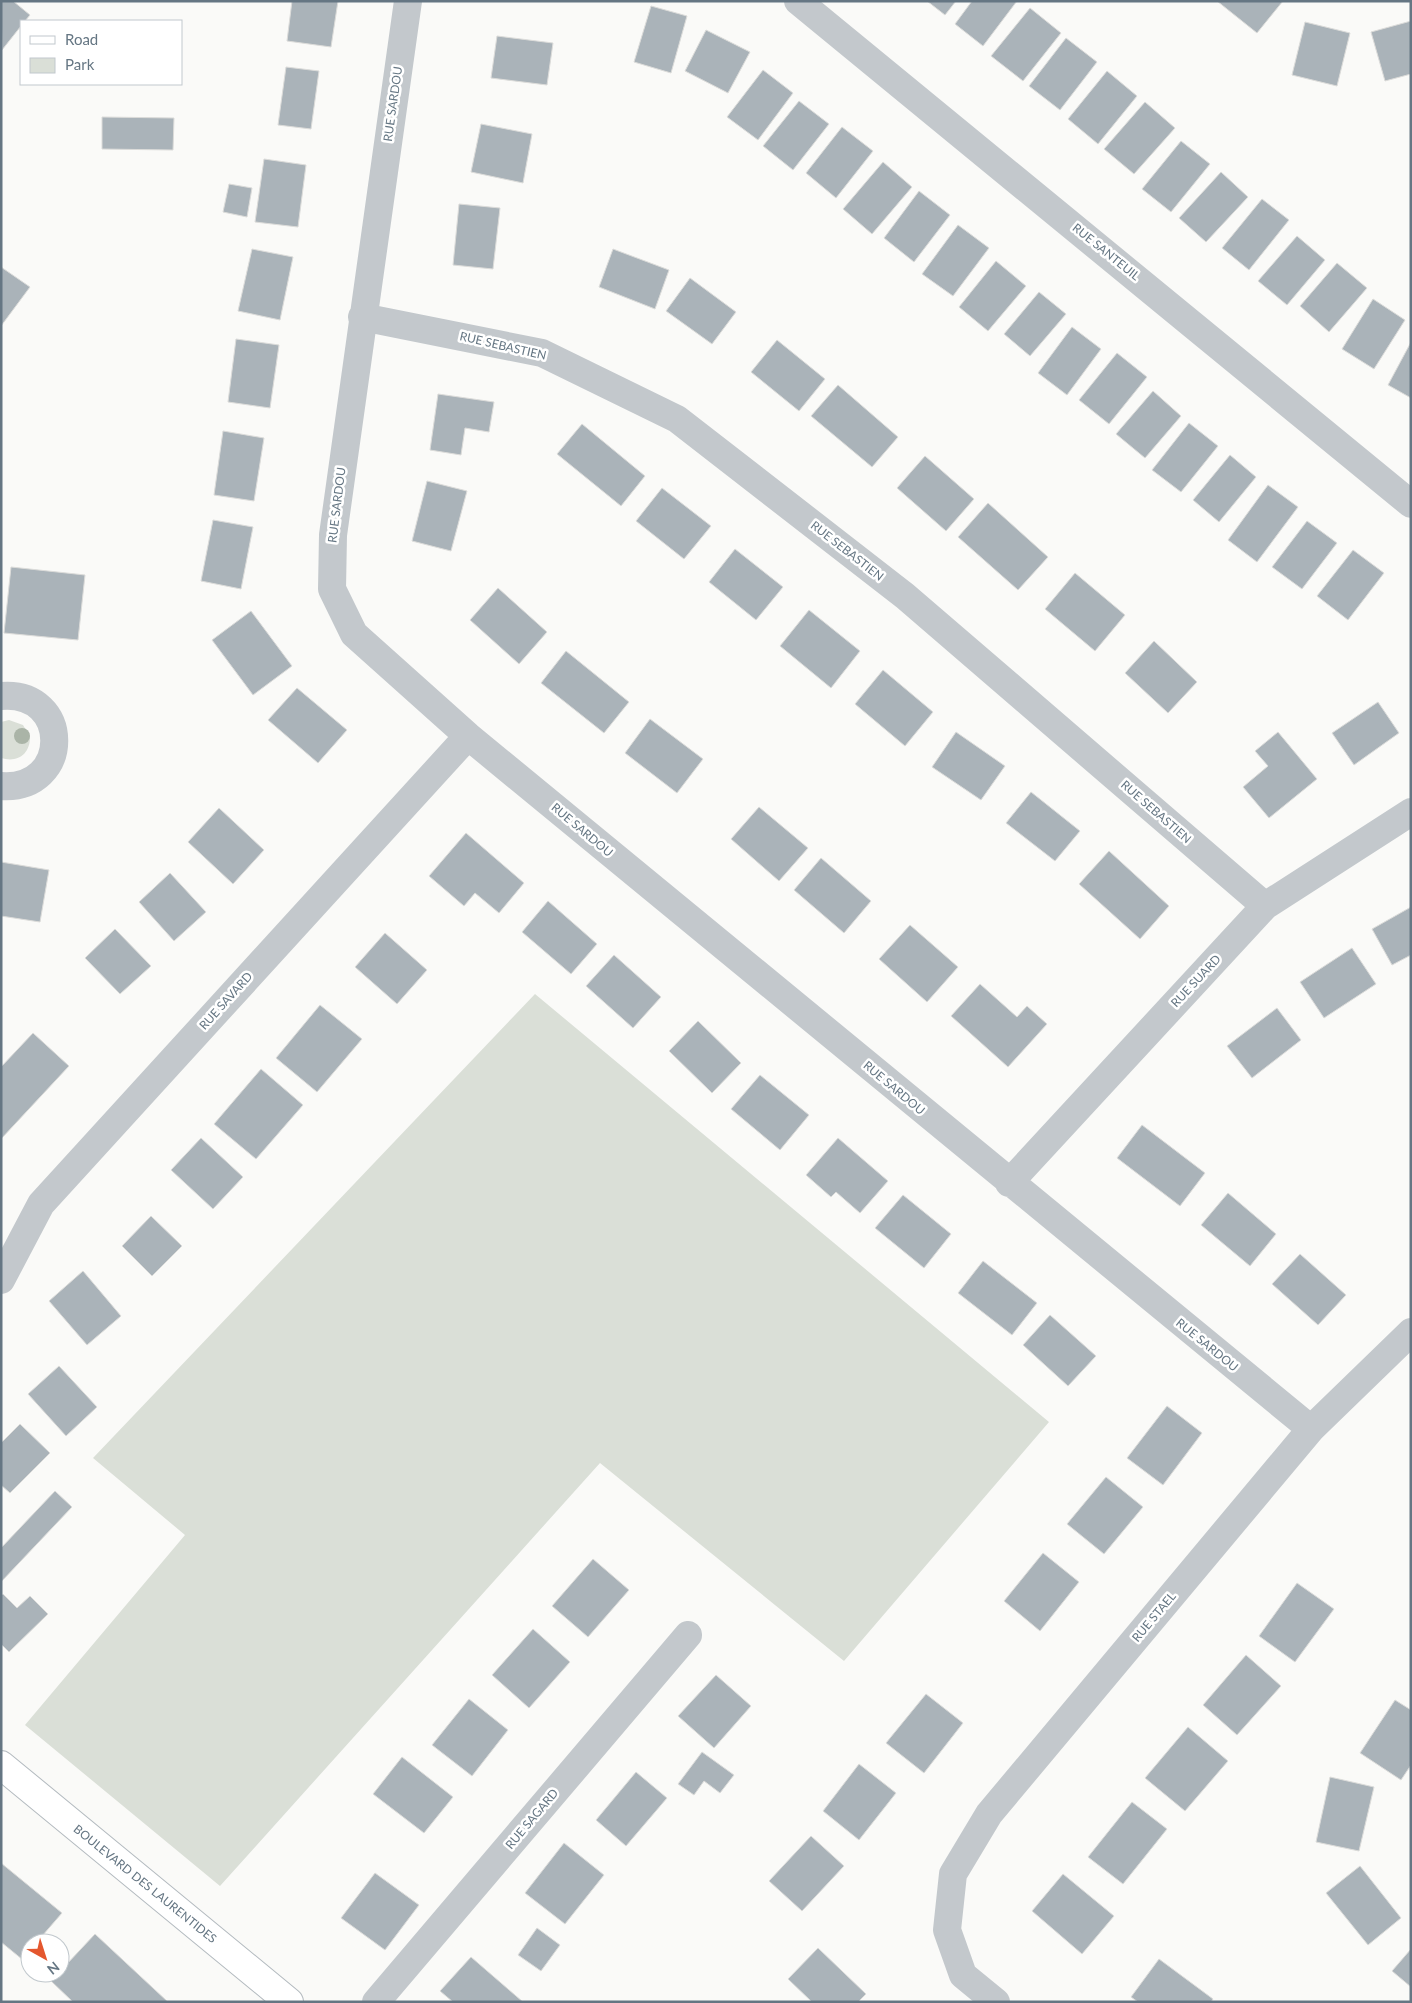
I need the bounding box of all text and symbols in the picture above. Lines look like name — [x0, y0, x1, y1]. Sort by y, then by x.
legend — [20, 20, 182, 85]
text: Road — [65, 30, 98, 48]
text: Park — [65, 55, 95, 73]
street label: RUE SARDOU — [380, 65, 405, 143]
street label: RUE SANTEUIL — [1070, 220, 1143, 283]
street label: RUE SEBASTIEN — [458, 328, 548, 363]
street label: RUE SARDOU — [324, 466, 349, 544]
street label: RUE SEBASTIEN — [808, 517, 887, 584]
street label: RUE SEBASTIEN — [1118, 777, 1195, 846]
street label: RUE SARDOU — [548, 799, 616, 860]
street label: RUE SUARD — [1168, 951, 1224, 1010]
street label: RUE SAVARD — [196, 969, 255, 1033]
street label: RUE SARDOU — [860, 1057, 928, 1118]
street label: RUE SARDOU — [1173, 1315, 1242, 1374]
street label: RUE STAEL — [1128, 1589, 1179, 1645]
street label: RUE SAGARD — [502, 1786, 561, 1852]
street label: BOULEVARD DES LAURENTIDES — [71, 1821, 220, 1946]
north arrow — [20, 1933, 70, 1983]
text: N — [44, 1958, 63, 1978]

